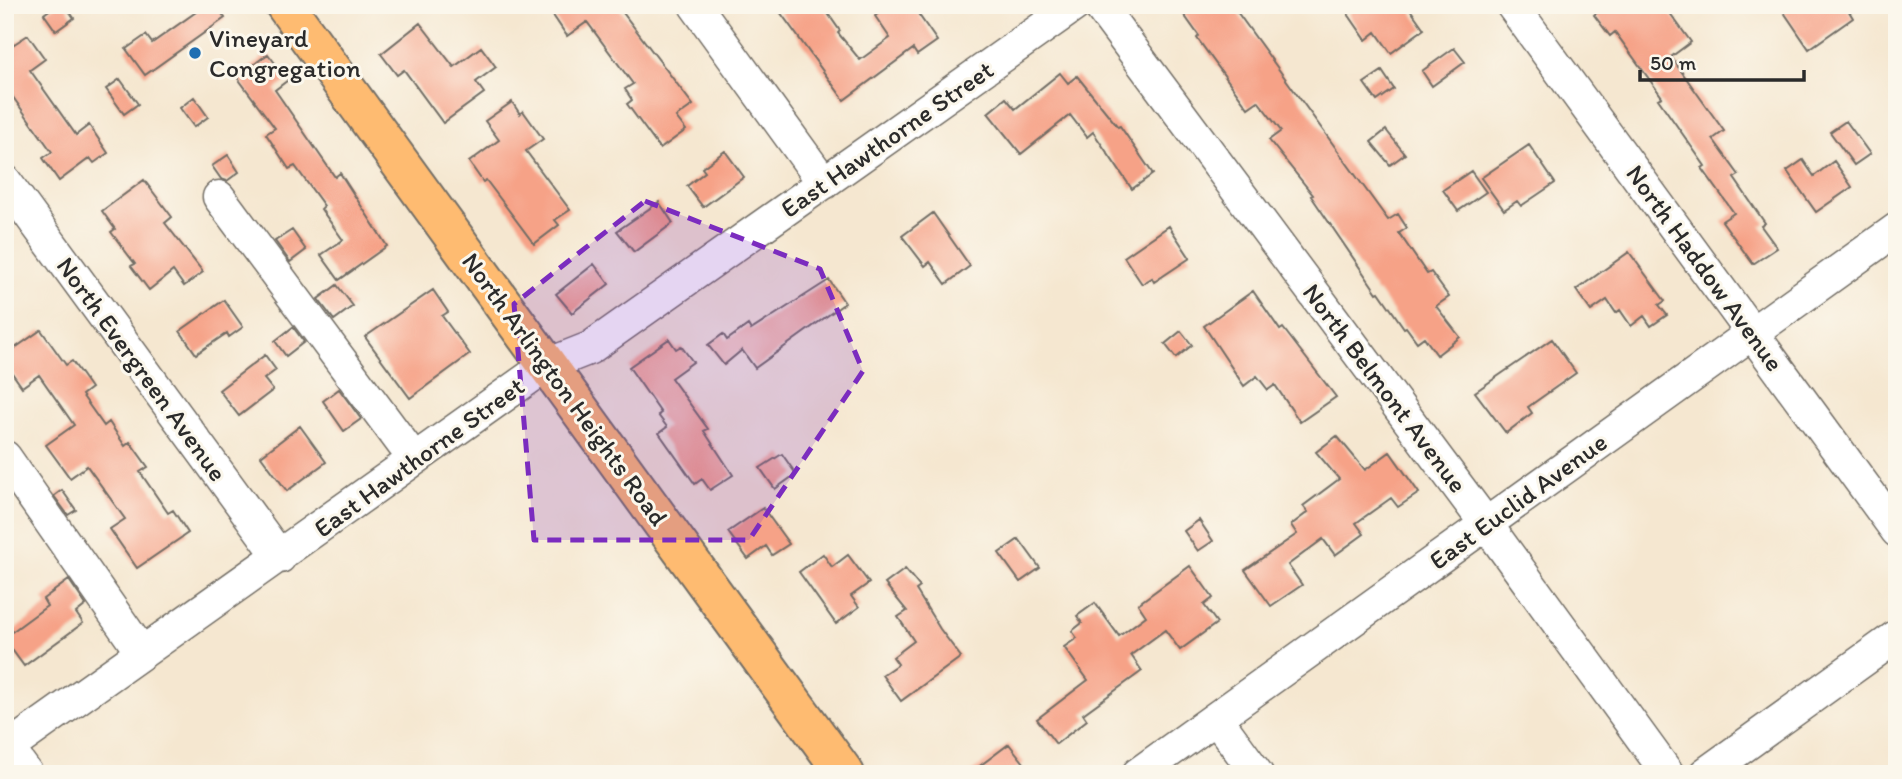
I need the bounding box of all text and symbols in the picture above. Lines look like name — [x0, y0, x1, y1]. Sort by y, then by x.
place label: Vineyard Congregation — [209, 22, 361, 84]
scale bar — [1640, 38, 1804, 82]
marker: Vineyard Congregation — [187, 45, 203, 61]
text: 50 m — [1650, 50, 1697, 75]
street label: East Hawthorne Street — [774, 53, 1000, 224]
street label: North Haddow Avenue — [1619, 158, 1791, 378]
street label: North Arlington Heights Road — [455, 246, 675, 532]
street label: North Evergreen Avenue — [50, 251, 234, 487]
street label: North Belmont Avenue — [1296, 277, 1474, 499]
street label: East Hawthorne Street — [308, 370, 531, 544]
street label: East Euclid Avenue — [1423, 426, 1613, 576]

